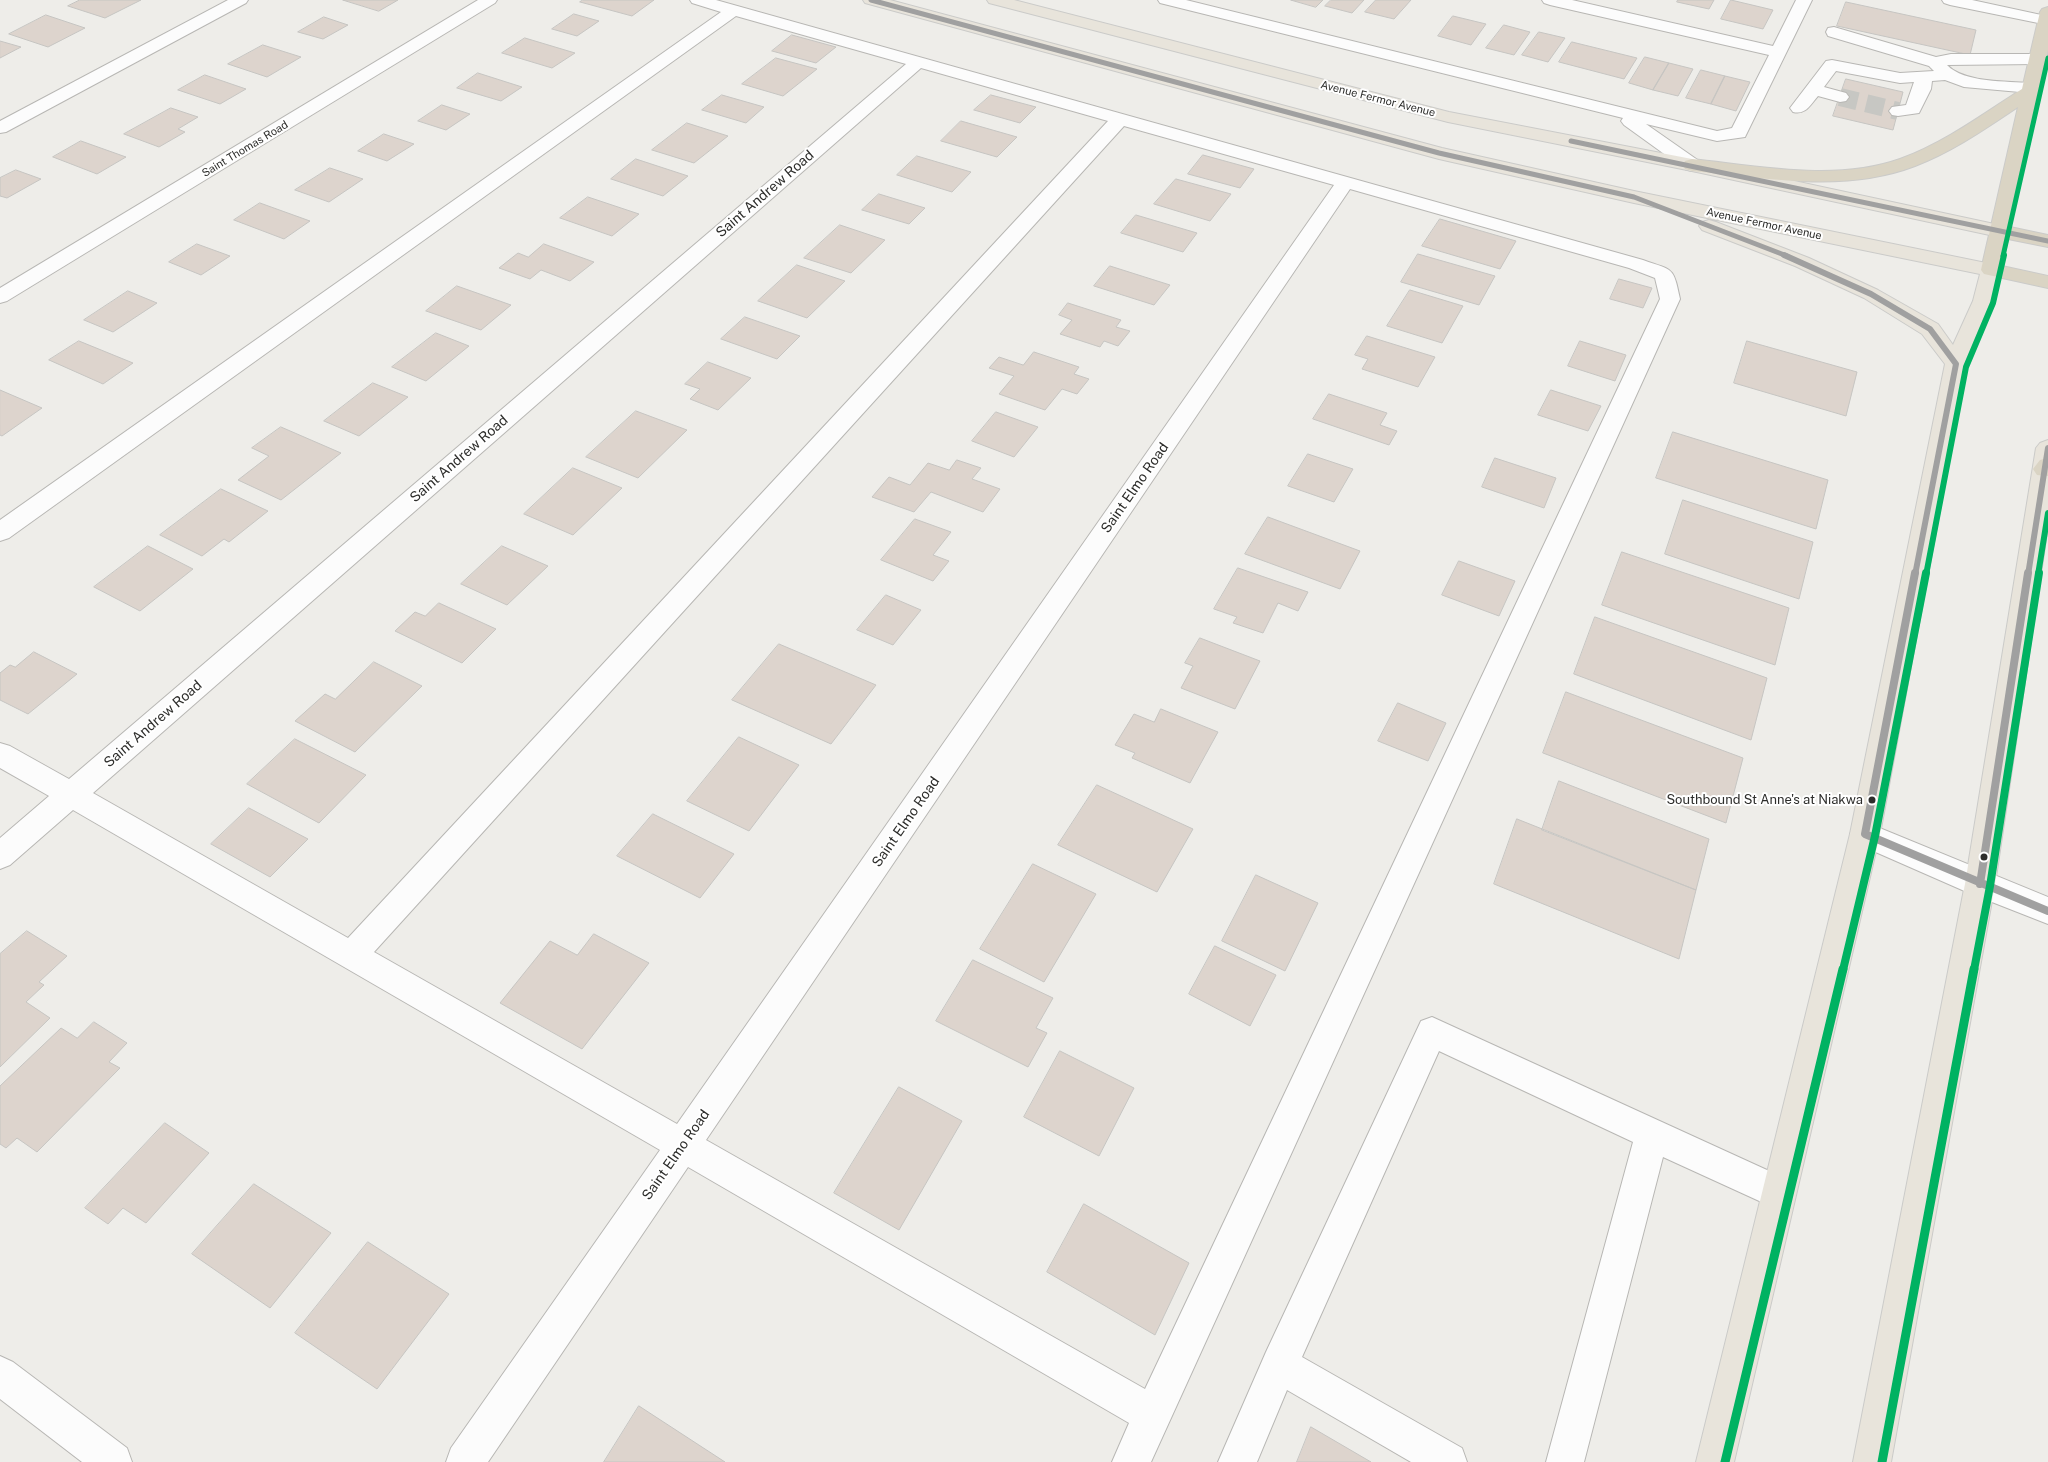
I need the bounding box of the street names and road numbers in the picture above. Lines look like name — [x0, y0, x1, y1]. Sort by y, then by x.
street label: Avenue Fermor Avenue — [1319, 78, 1437, 120]
street label: Saint Thomas Road — [200, 118, 290, 180]
street label: Saint Andrew Road — [713, 147, 817, 241]
street label: Avenue Fermor Avenue — [1705, 205, 1823, 243]
street label: Saint Andrew Road — [407, 412, 511, 506]
street label: Saint Elmo Road — [1098, 440, 1172, 536]
street label: Saint Andrew Road — [101, 677, 205, 771]
street label: Saint Elmo Road — [869, 774, 943, 870]
street label: Saint Elmo Road — [639, 1107, 713, 1203]

